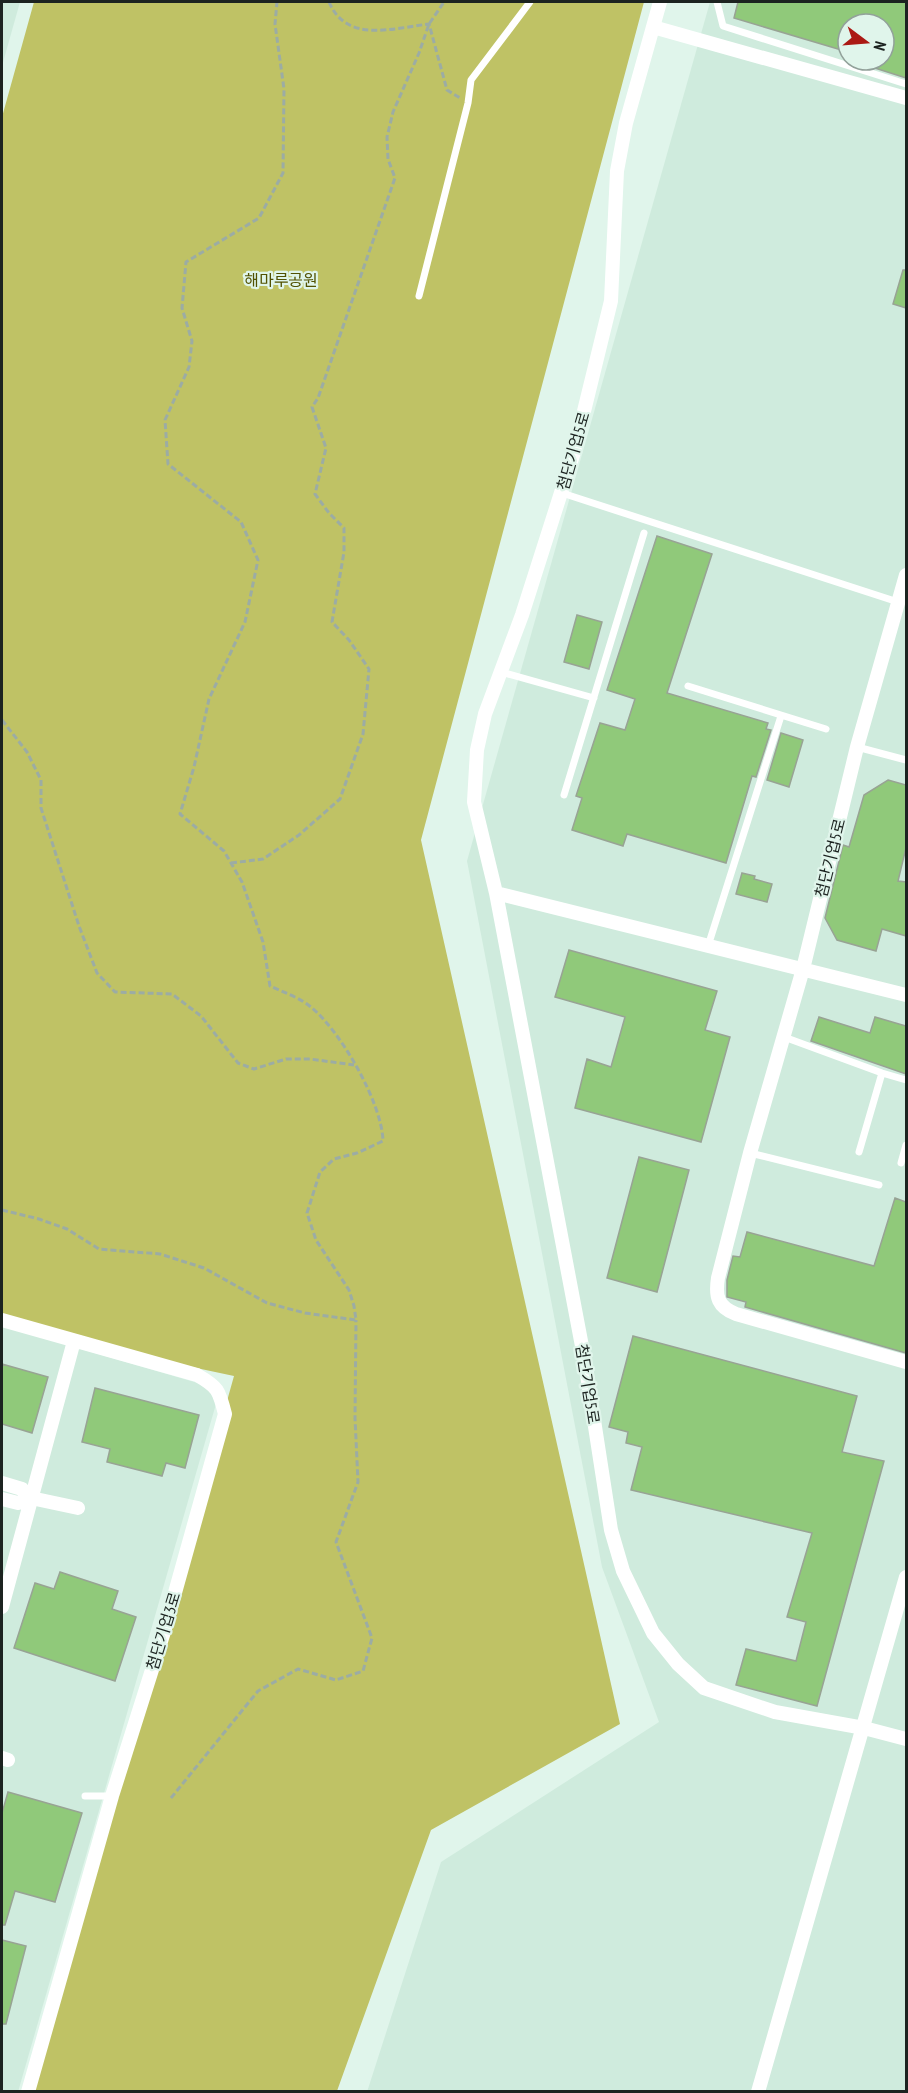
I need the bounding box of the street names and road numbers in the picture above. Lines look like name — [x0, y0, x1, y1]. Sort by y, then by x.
street label: 첨단기업5로 — [552, 409, 594, 493]
street label: 첨단기업5로 — [811, 816, 850, 900]
street label: 첨단기업5로 — [572, 1343, 604, 1426]
street label: 첨단기업3로 — [142, 1589, 184, 1673]

